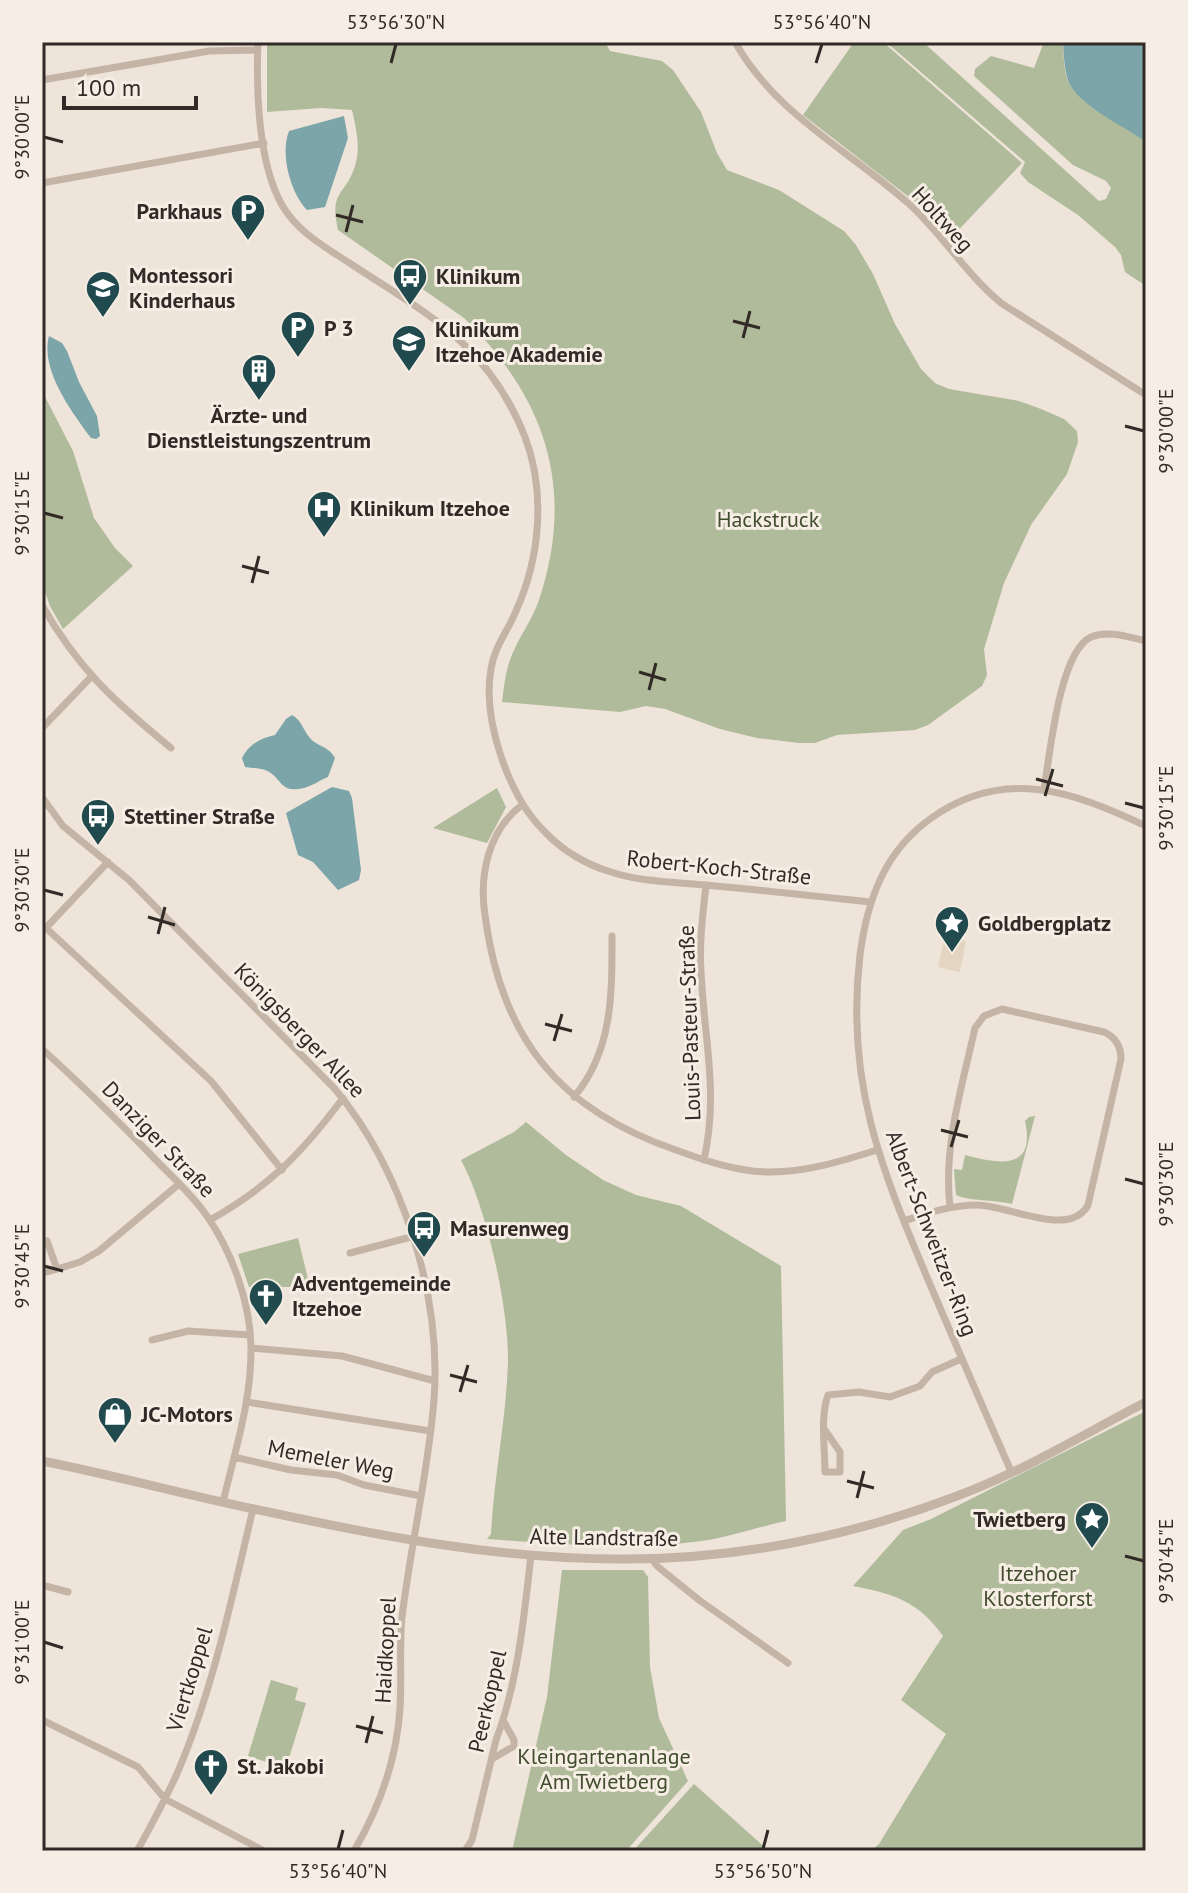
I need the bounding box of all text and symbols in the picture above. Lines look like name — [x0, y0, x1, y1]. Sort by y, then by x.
text: 53°56'30"N — [347, 9, 445, 35]
text: 53°56'40"N — [773, 9, 871, 35]
scale bar — [64, 60, 196, 110]
text: 100 m — [76, 72, 141, 103]
text: 9°30'00"E — [9, 95, 35, 179]
street label: Holtweg — [906, 180, 980, 258]
parking icon: Parkhaus — [229, 192, 267, 242]
place label: Parkhaus — [137, 197, 222, 225]
bus stop icon: Klinikum — [391, 257, 429, 307]
place label: Montessori Kinderhaus — [129, 261, 235, 314]
place label: Klinikum — [436, 262, 520, 290]
school or university icon: Montessori Kinderhaus — [84, 269, 122, 319]
parking icon: P 3 — [279, 309, 317, 359]
place label: P 3 — [324, 314, 354, 342]
place label: Klinikum Itzehoe Akademie — [435, 315, 603, 368]
school or university icon: Klinikum Itzehoe Akademie — [390, 323, 428, 373]
building icon: Ärzte- und Dienstleistungszentrum — [240, 352, 278, 402]
text: 9°30'00"E — [1153, 389, 1179, 473]
place label: Ärzte- und Dienstleistungszentrum — [147, 401, 371, 454]
text: 9°30'15"E — [9, 471, 35, 555]
hospital icon: Klinikum Itzehoe — [305, 489, 343, 539]
place label: Klinikum Itzehoe — [350, 494, 510, 522]
park label: Hackstruck — [717, 505, 820, 533]
text: 9°30'15"E — [1153, 766, 1179, 850]
bus stop icon: Stettiner Straße — [79, 797, 117, 847]
place label: Stettiner Straße — [124, 802, 275, 830]
street label: Robert-Koch-Straße — [625, 843, 813, 891]
text: 9°30'30"E — [9, 848, 35, 932]
place icon: Goldbergplatz — [933, 904, 971, 954]
place label: Goldbergplatz — [978, 909, 1111, 937]
street label: Louis-Pasteur-Straße — [672, 925, 706, 1121]
street label: Königsberger Allee — [228, 957, 372, 1103]
street label: Danziger Straße — [96, 1075, 222, 1203]
street label: Albert-Schweitzer-Ring — [880, 1126, 984, 1340]
text: 9°30'30"E — [1153, 1142, 1179, 1226]
bus stop icon: Masurenweg — [405, 1209, 443, 1259]
place label: Masurenweg — [450, 1214, 569, 1242]
text: 9°30'45"E — [9, 1224, 35, 1308]
place label: Adventgemeinde Itzehoe — [292, 1269, 451, 1322]
church icon: Adventgemeinde Itzehoe — [247, 1277, 285, 1327]
shop icon: JC-Motors — [96, 1395, 134, 1445]
place label: JC-Motors — [140, 1400, 233, 1428]
street label: Memeler Weg — [265, 1433, 397, 1485]
place icon: Twietberg — [1073, 1500, 1111, 1550]
place label: Twietberg — [973, 1505, 1066, 1533]
text: 9°30'45"E — [1153, 1519, 1179, 1603]
street label: Alte Landstraße — [529, 1522, 679, 1552]
park label: Itzehoer Klosterforst — [983, 1559, 1093, 1612]
street label: Haidkoppel — [368, 1595, 402, 1704]
text: 9°31'00"E — [9, 1600, 35, 1684]
street label: Viertkoppel — [159, 1622, 218, 1736]
street label: Peerkoppel — [462, 1646, 513, 1755]
park label: Kleingartenanlage Am Twietberg — [517, 1742, 691, 1795]
church icon: St. Jakobi — [192, 1747, 230, 1797]
place label: St. Jakobi — [237, 1752, 324, 1780]
text: 53°56'40"N — [289, 1858, 387, 1884]
text: 53°56'50"N — [714, 1858, 812, 1884]

